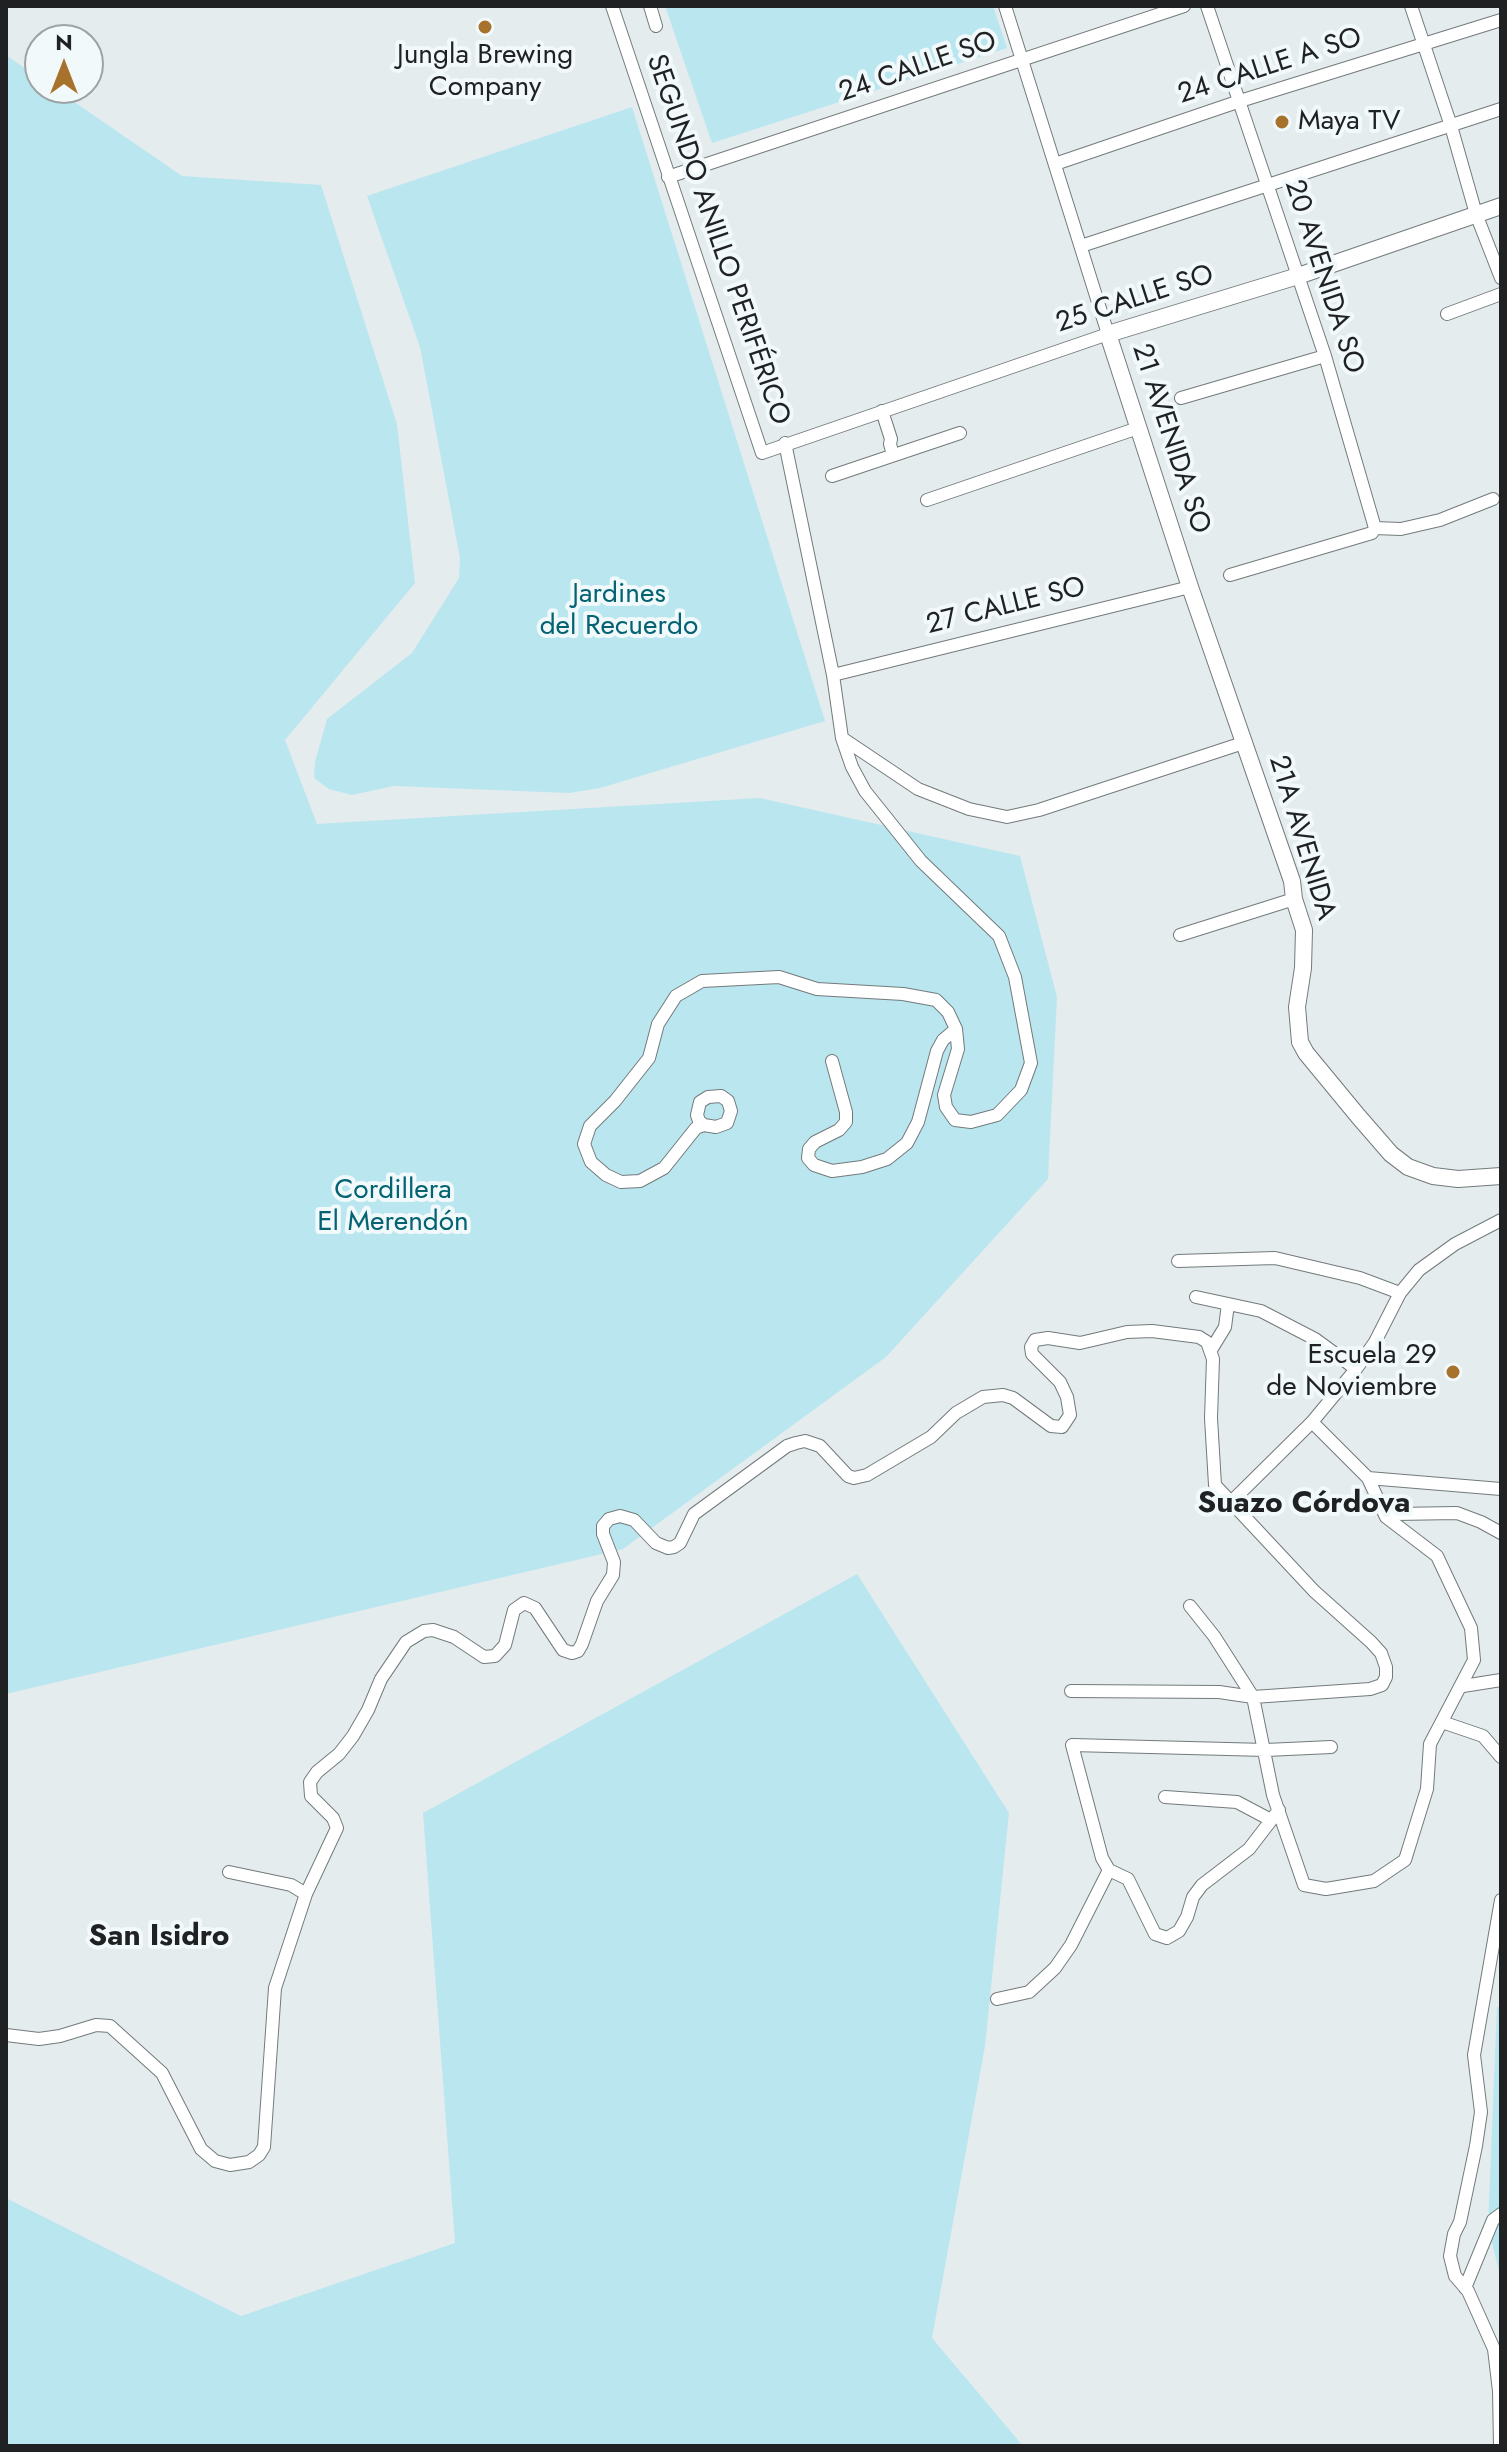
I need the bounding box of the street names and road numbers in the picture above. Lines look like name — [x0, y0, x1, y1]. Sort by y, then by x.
street label: 24 CALLE A SO — [1174, 21, 1366, 113]
street label: 24 CALLE SO — [835, 25, 1001, 111]
street label: SEGUNDO ANILLO PERIFÉRICO — [638, 50, 796, 430]
street label: 20 AVENIDA SO — [1276, 176, 1370, 378]
street label: 25 CALLE SO — [1052, 259, 1218, 341]
street label: 21 AVENIDA SO — [1123, 340, 1217, 538]
street label: 27 CALLE SO — [923, 571, 1089, 643]
street label: 21A AVENIDA — [1260, 752, 1342, 924]

